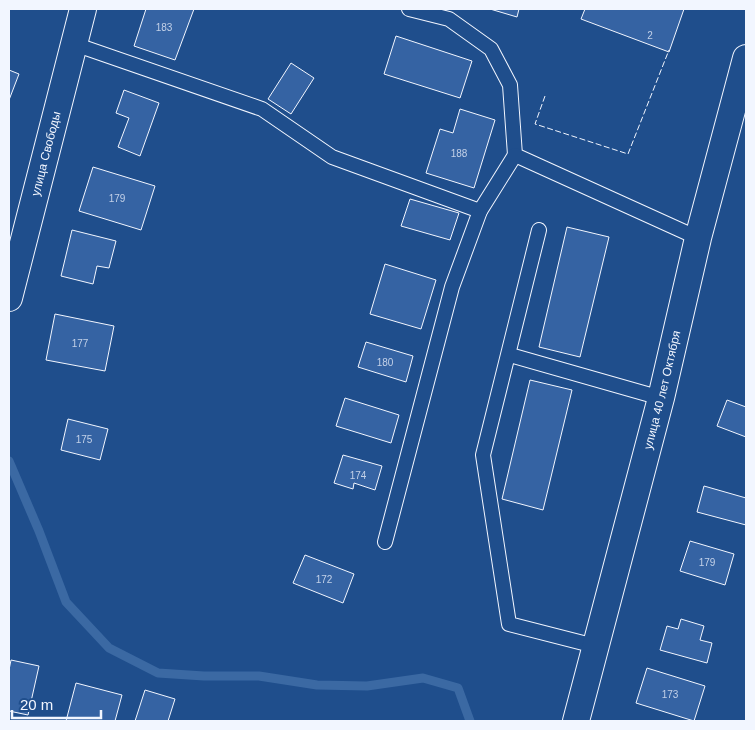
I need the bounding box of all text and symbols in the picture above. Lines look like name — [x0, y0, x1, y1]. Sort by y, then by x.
house number: 183 — [156, 22, 173, 33]
house number: 2 — [647, 30, 653, 41]
street label: улица Свободы — [28, 110, 64, 197]
house number: 188 — [451, 148, 468, 159]
house number: 179 — [109, 193, 126, 204]
street label: улица 40 лет Октября — [641, 329, 683, 451]
house number: 177 — [72, 338, 89, 349]
house number: 180 — [377, 357, 394, 368]
house number: 175 — [76, 434, 93, 445]
house number: 174 — [350, 470, 367, 481]
house number: 179 — [699, 557, 716, 568]
house number: 172 — [316, 574, 333, 585]
scale bar — [12, 688, 101, 720]
house number: 173 — [662, 689, 679, 700]
text: 20 m — [20, 696, 53, 713]

